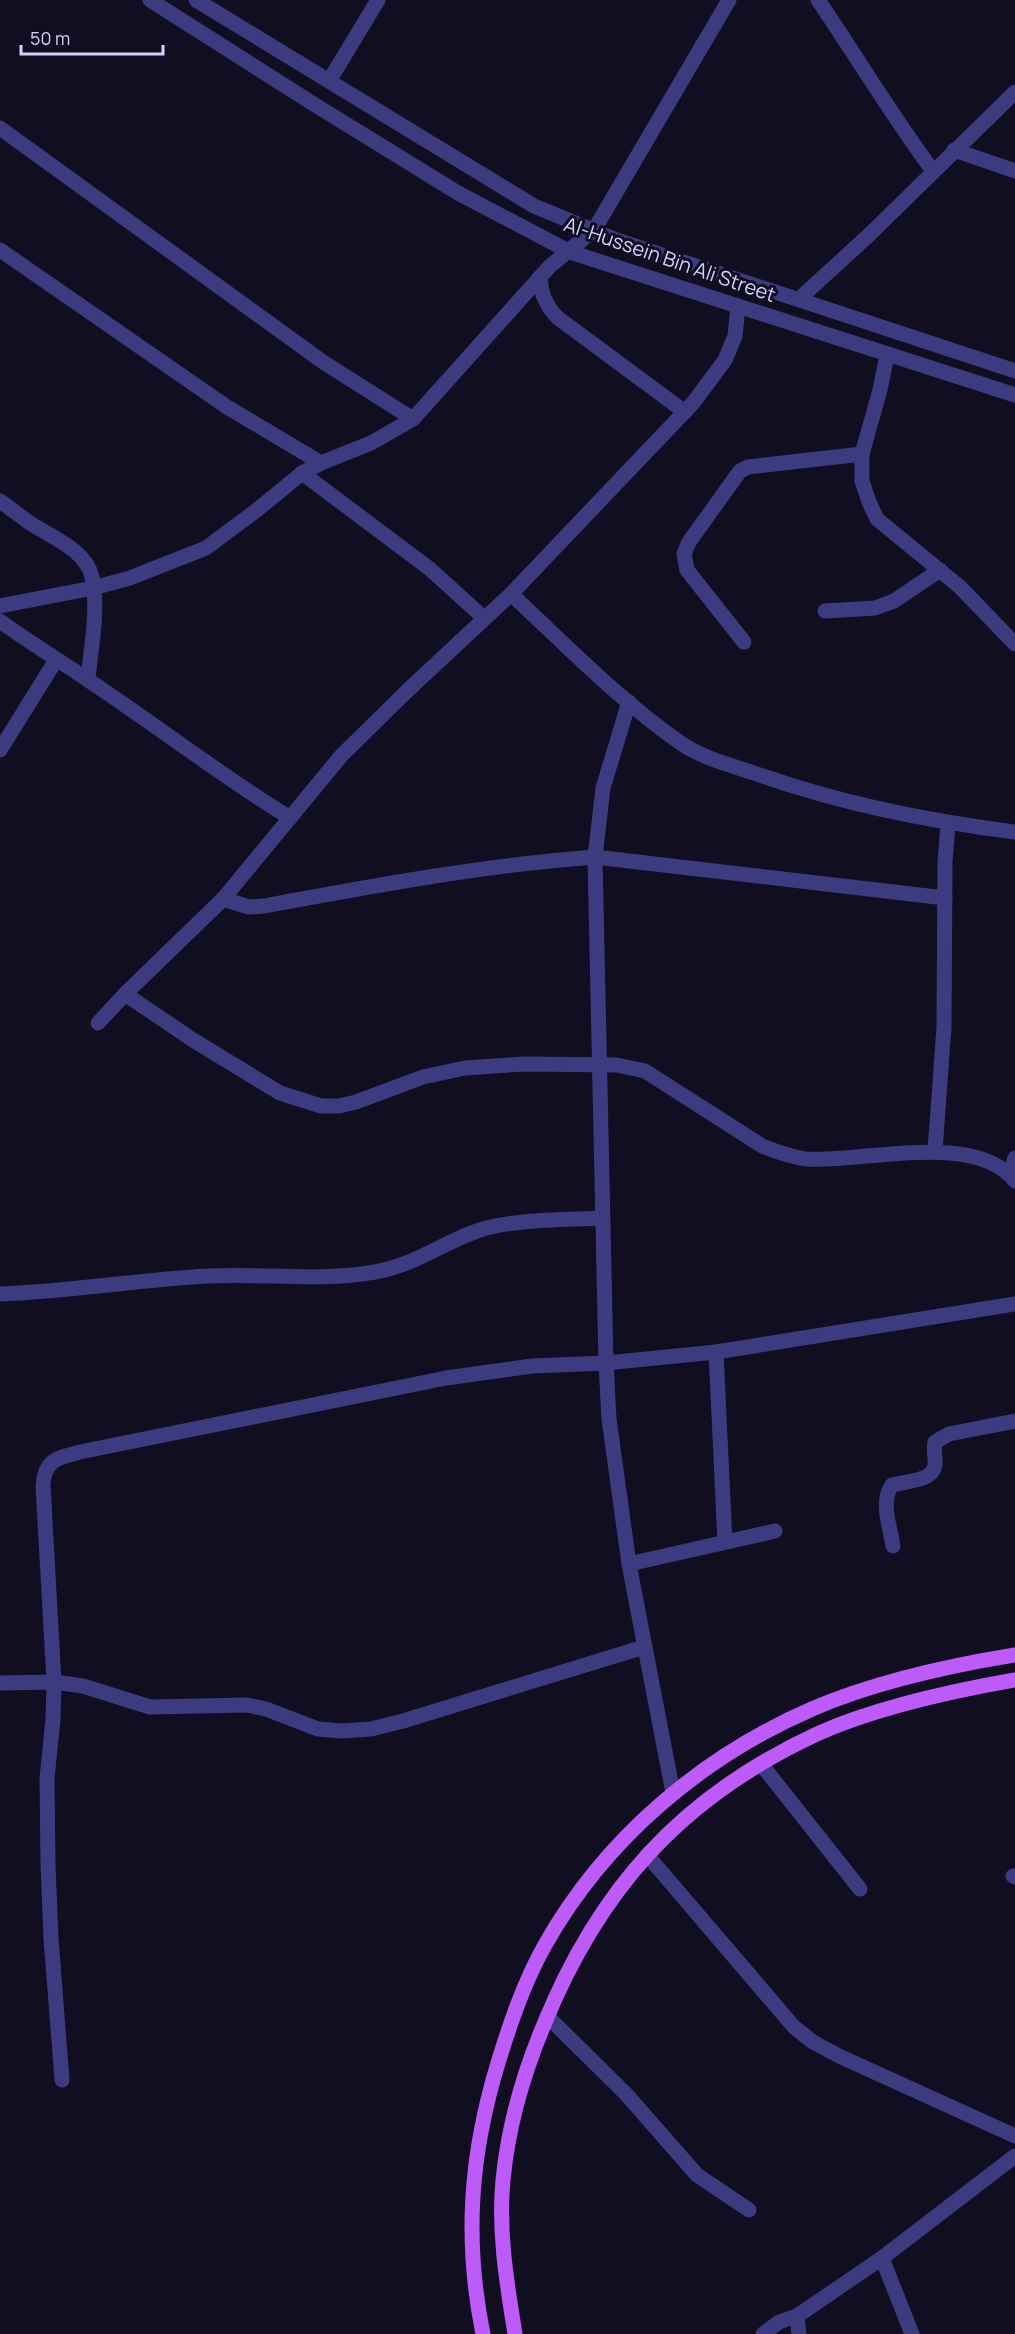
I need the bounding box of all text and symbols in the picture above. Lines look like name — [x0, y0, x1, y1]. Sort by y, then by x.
scale bar — [21, 18, 164, 56]
text: 50 m — [30, 26, 70, 50]
street label: Al-Hussein Bin Ali Street — [561, 210, 779, 308]

